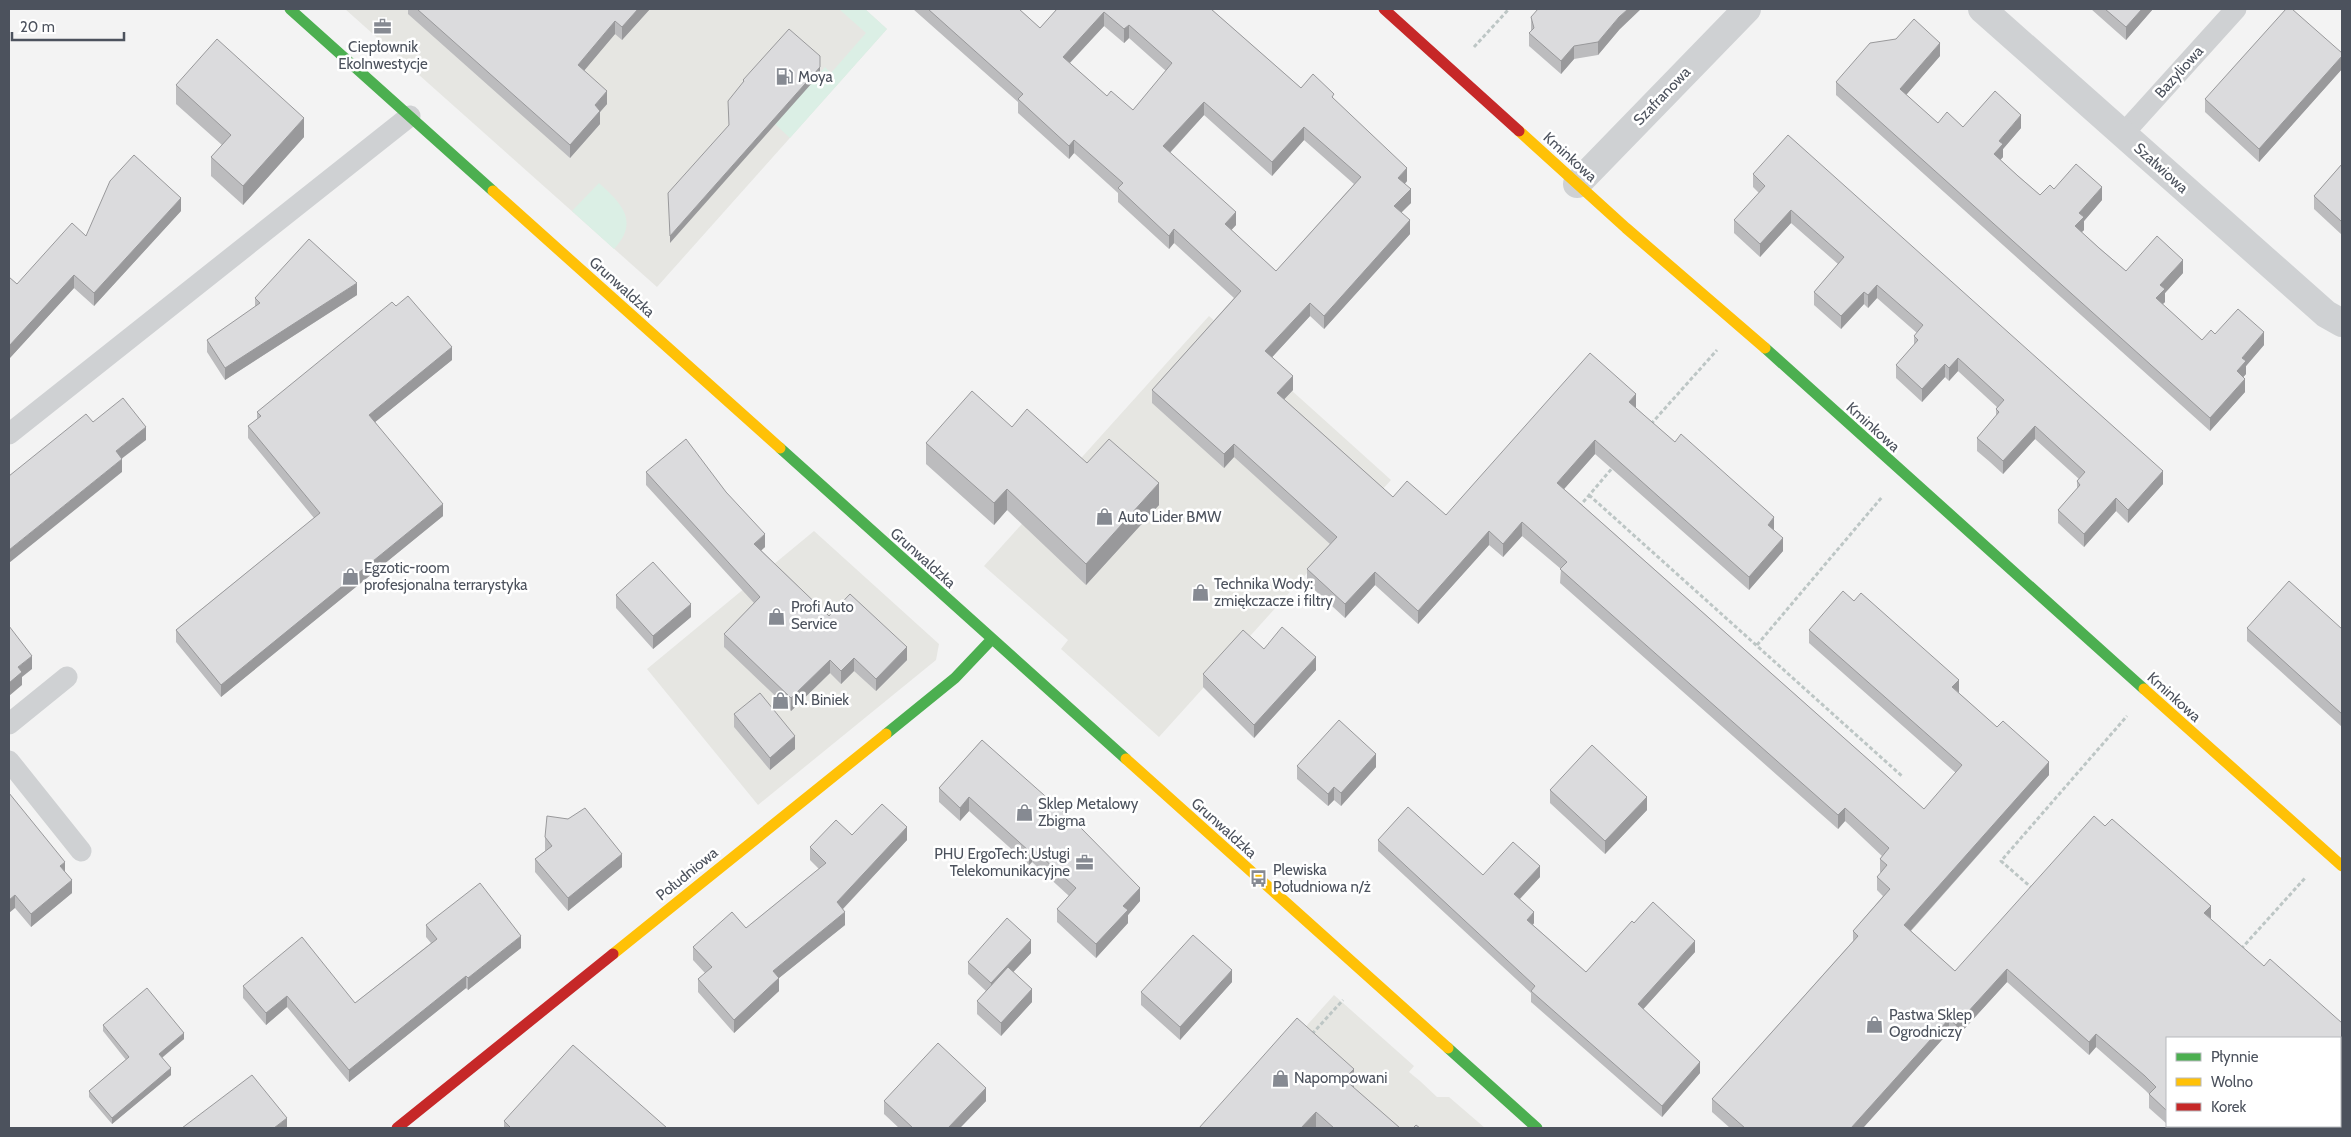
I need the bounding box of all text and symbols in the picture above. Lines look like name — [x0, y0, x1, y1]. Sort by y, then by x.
scale bar — [12, 10, 125, 42]
office icon: Ciepłownik EkoInwestycje — [373, 16, 393, 36]
text: 20 m — [20, 18, 55, 36]
place label: Ciepłownik EkoInwestycje — [338, 38, 428, 73]
street label: Bazyliowa — [2151, 42, 2208, 102]
street label: Szafranowa — [1630, 63, 1695, 129]
fuel station icon: Moya — [774, 67, 794, 87]
place label: Moya — [798, 68, 834, 86]
street label: Kminkowa — [1540, 128, 1601, 186]
street label: Szałwiowa — [2130, 139, 2192, 198]
street label: Grunwaldzka — [586, 253, 659, 322]
street label: Kminkowa — [1843, 398, 1904, 456]
shop icon: Auto Lider BMW — [1094, 507, 1114, 527]
place label: Auto Lider BMW — [1118, 508, 1222, 526]
street label: Grunwaldzka — [887, 524, 960, 593]
place label: Egzotic-room profesjonalna terrarystyka — [364, 559, 528, 594]
shop icon: Egzotic-room profesjonalna terrarystyka — [340, 567, 360, 587]
place label: Technika Wody: zmiękczacze i filtry — [1214, 575, 1333, 610]
shop icon: Technika Wody: zmiękczacze i filtry — [1190, 583, 1210, 603]
place label: Profi Auto Service — [791, 598, 854, 633]
shop icon: Profi Auto Service — [767, 606, 787, 626]
street label: Kminkowa — [2144, 668, 2205, 726]
shop icon: N. Biniek — [770, 690, 790, 710]
place label: N. Biniek — [794, 691, 849, 709]
street label: Grunwaldzka — [1188, 794, 1261, 863]
place label: Sklep Metalowy Zbigma — [1038, 795, 1139, 830]
shop icon: Sklep Metalowy Zbigma — [1014, 803, 1034, 823]
street label: Południowa — [653, 843, 722, 904]
place label: PHU ErgoTech: Usługi Telekomunikacyjne — [934, 845, 1070, 880]
office icon: PHU ErgoTech: Usługi Telekomunikacyjne — [1074, 853, 1094, 873]
place label: Plewiska Południowa n/ż — [1273, 861, 1371, 896]
bus stop icon: Plewiska Południowa n/ż — [1249, 869, 1269, 889]
place label: Pastwa Sklep Ogrodniczy — [1889, 1006, 1972, 1041]
shop icon: Pastwa Sklep Ogrodniczy — [1865, 1014, 1885, 1034]
legend — [2166, 1037, 2341, 1127]
text: Płynnie — [2211, 1048, 2259, 1066]
shop icon: Napompowani — [1270, 1068, 1290, 1088]
place label: Napompowani — [1294, 1069, 1387, 1087]
text: Wolno — [2211, 1073, 2253, 1091]
text: Korek — [2211, 1098, 2246, 1116]

